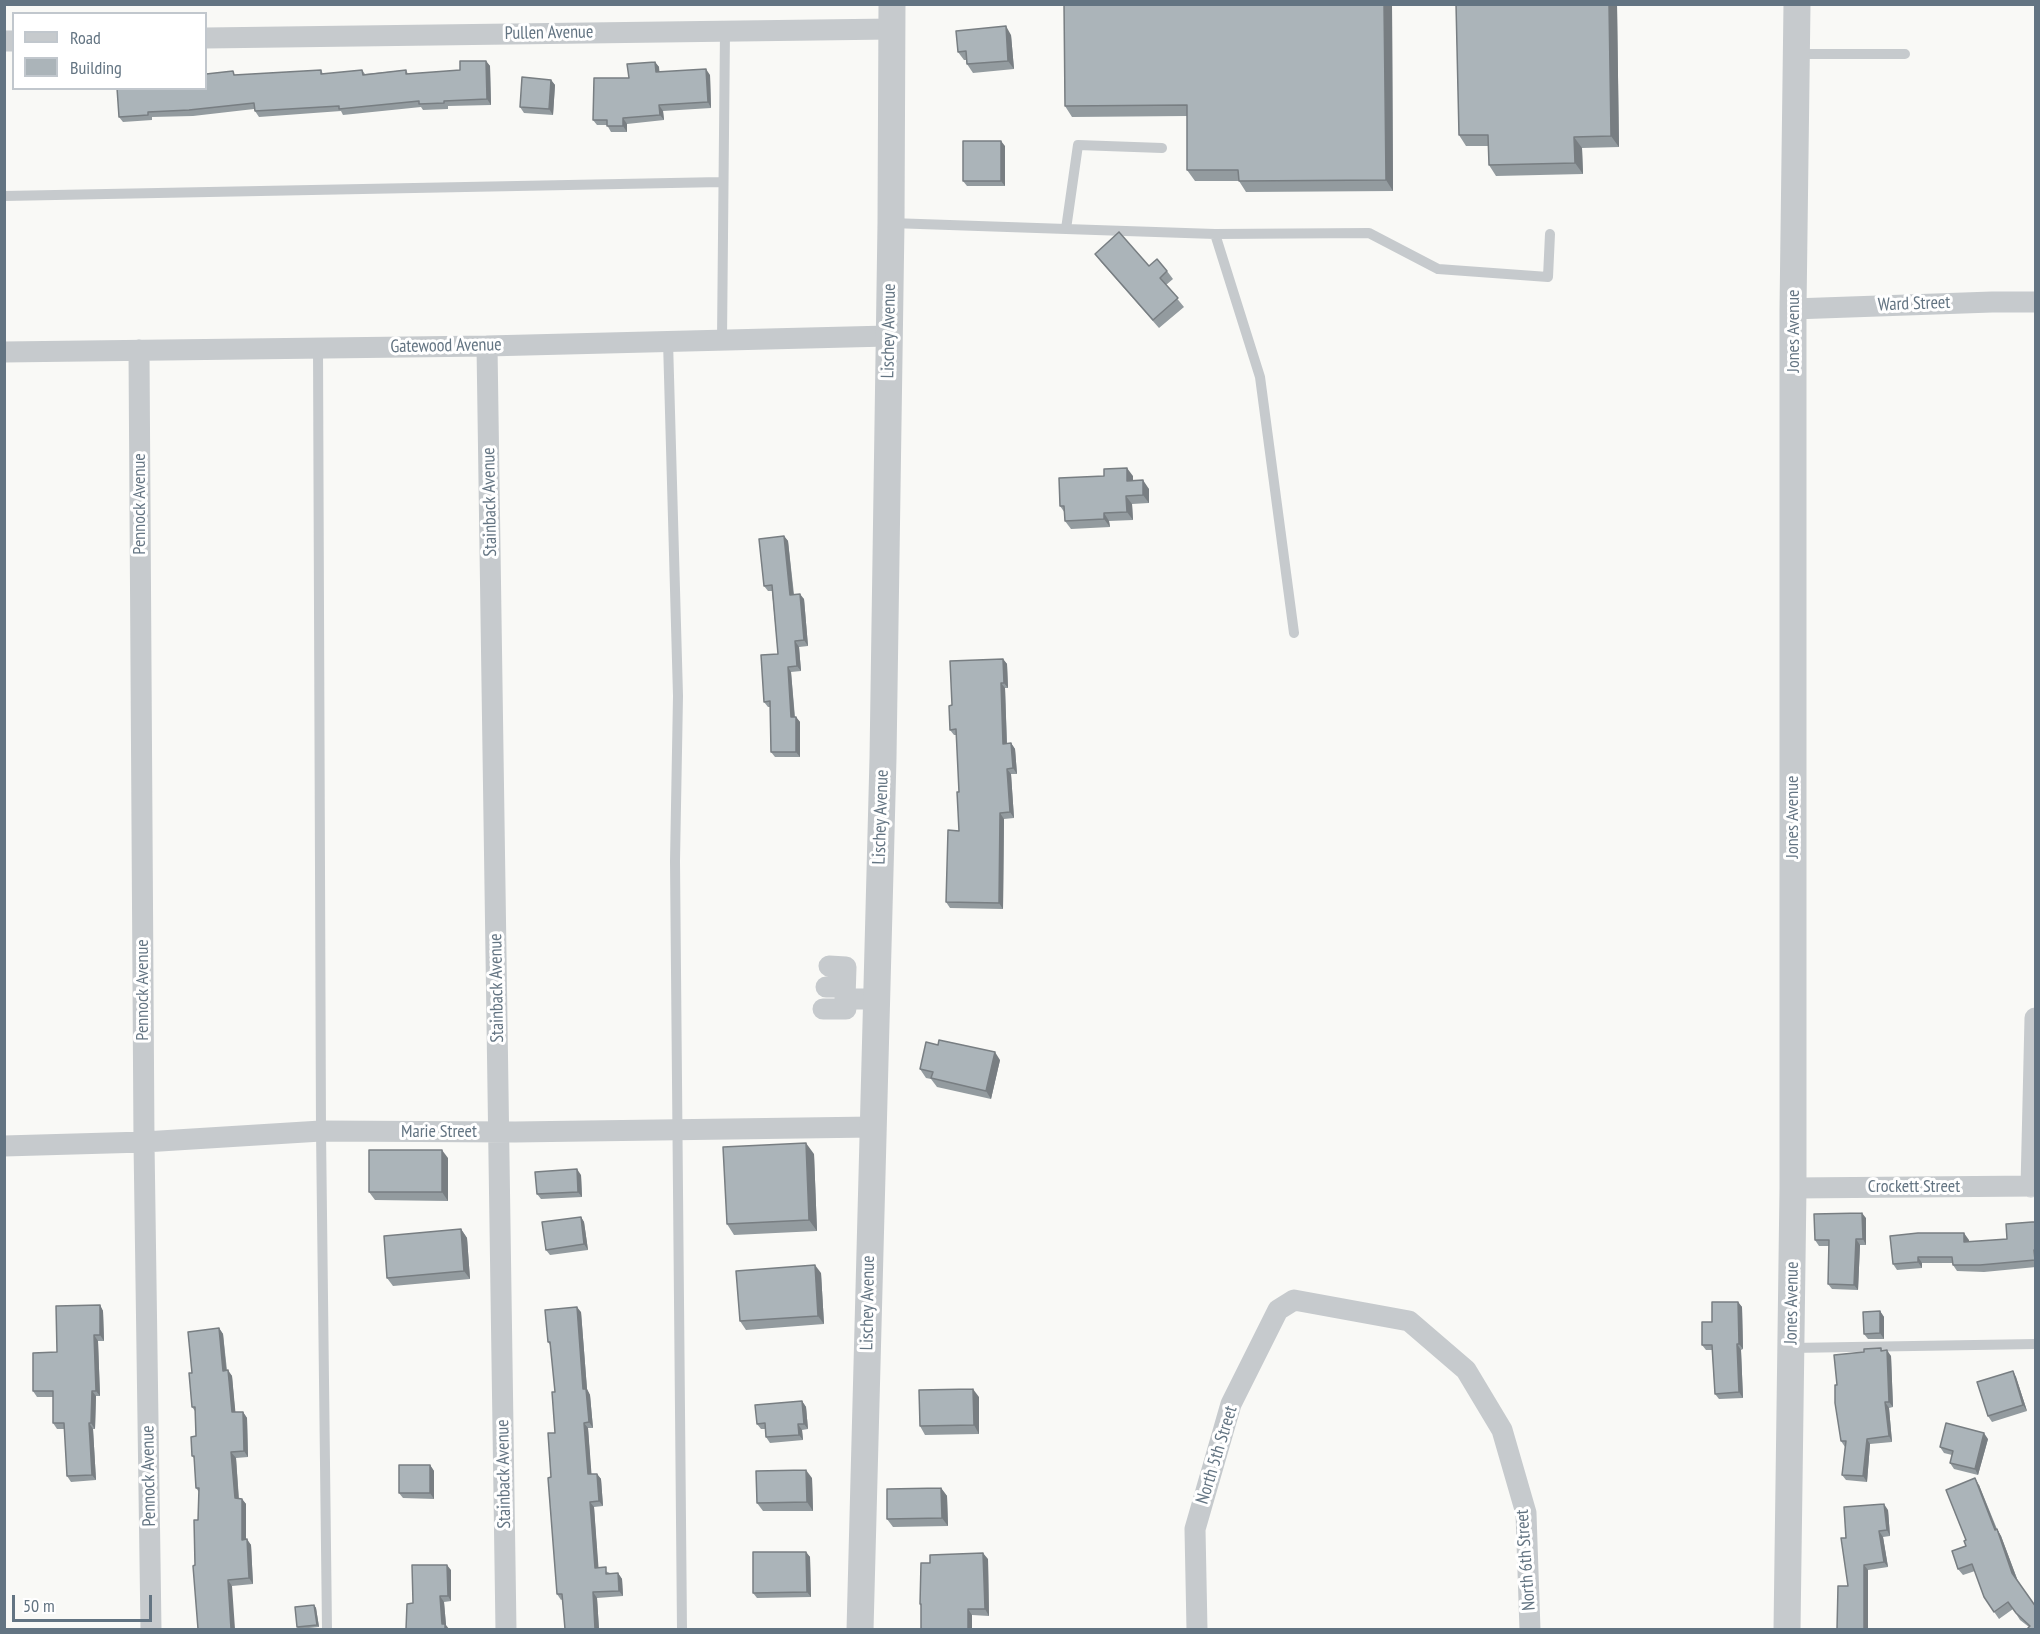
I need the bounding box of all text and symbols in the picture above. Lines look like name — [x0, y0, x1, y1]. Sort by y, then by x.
legend — [12, 12, 207, 90]
street label: Pullen Avenue — [505, 21, 593, 45]
text: Road — [70, 26, 101, 49]
text: Building — [70, 56, 122, 79]
street label: Lischey Avenue — [877, 283, 901, 379]
street label: Jones Avenue — [1783, 290, 1805, 372]
street label: Ward Street — [1877, 292, 1951, 316]
street label: Gatewood Avenue — [390, 334, 502, 358]
street label: Stainback Avenue — [478, 447, 502, 557]
street label: Pennock Avenue — [129, 453, 151, 555]
street label: Lischey Avenue — [869, 769, 893, 865]
street label: Jones Avenue — [1782, 776, 1804, 858]
street label: Stainback Avenue — [485, 933, 509, 1043]
street label: Pennock Avenue — [132, 939, 154, 1041]
street label: Marie Street — [401, 1121, 477, 1143]
street label: Crockett Street — [1868, 1176, 1960, 1198]
street label: Lischey Avenue — [856, 1255, 880, 1351]
street label: Jones Avenue — [1780, 1261, 1804, 1345]
street label: North 5th Street — [1192, 1403, 1242, 1507]
street label: Stainback Avenue — [492, 1419, 516, 1529]
street label: Pennock Avenue — [137, 1425, 161, 1527]
street label: North 6th Street — [1512, 1509, 1540, 1611]
scale bar — [15, 1583, 154, 1621]
text: 50 m — [23, 1594, 55, 1617]

